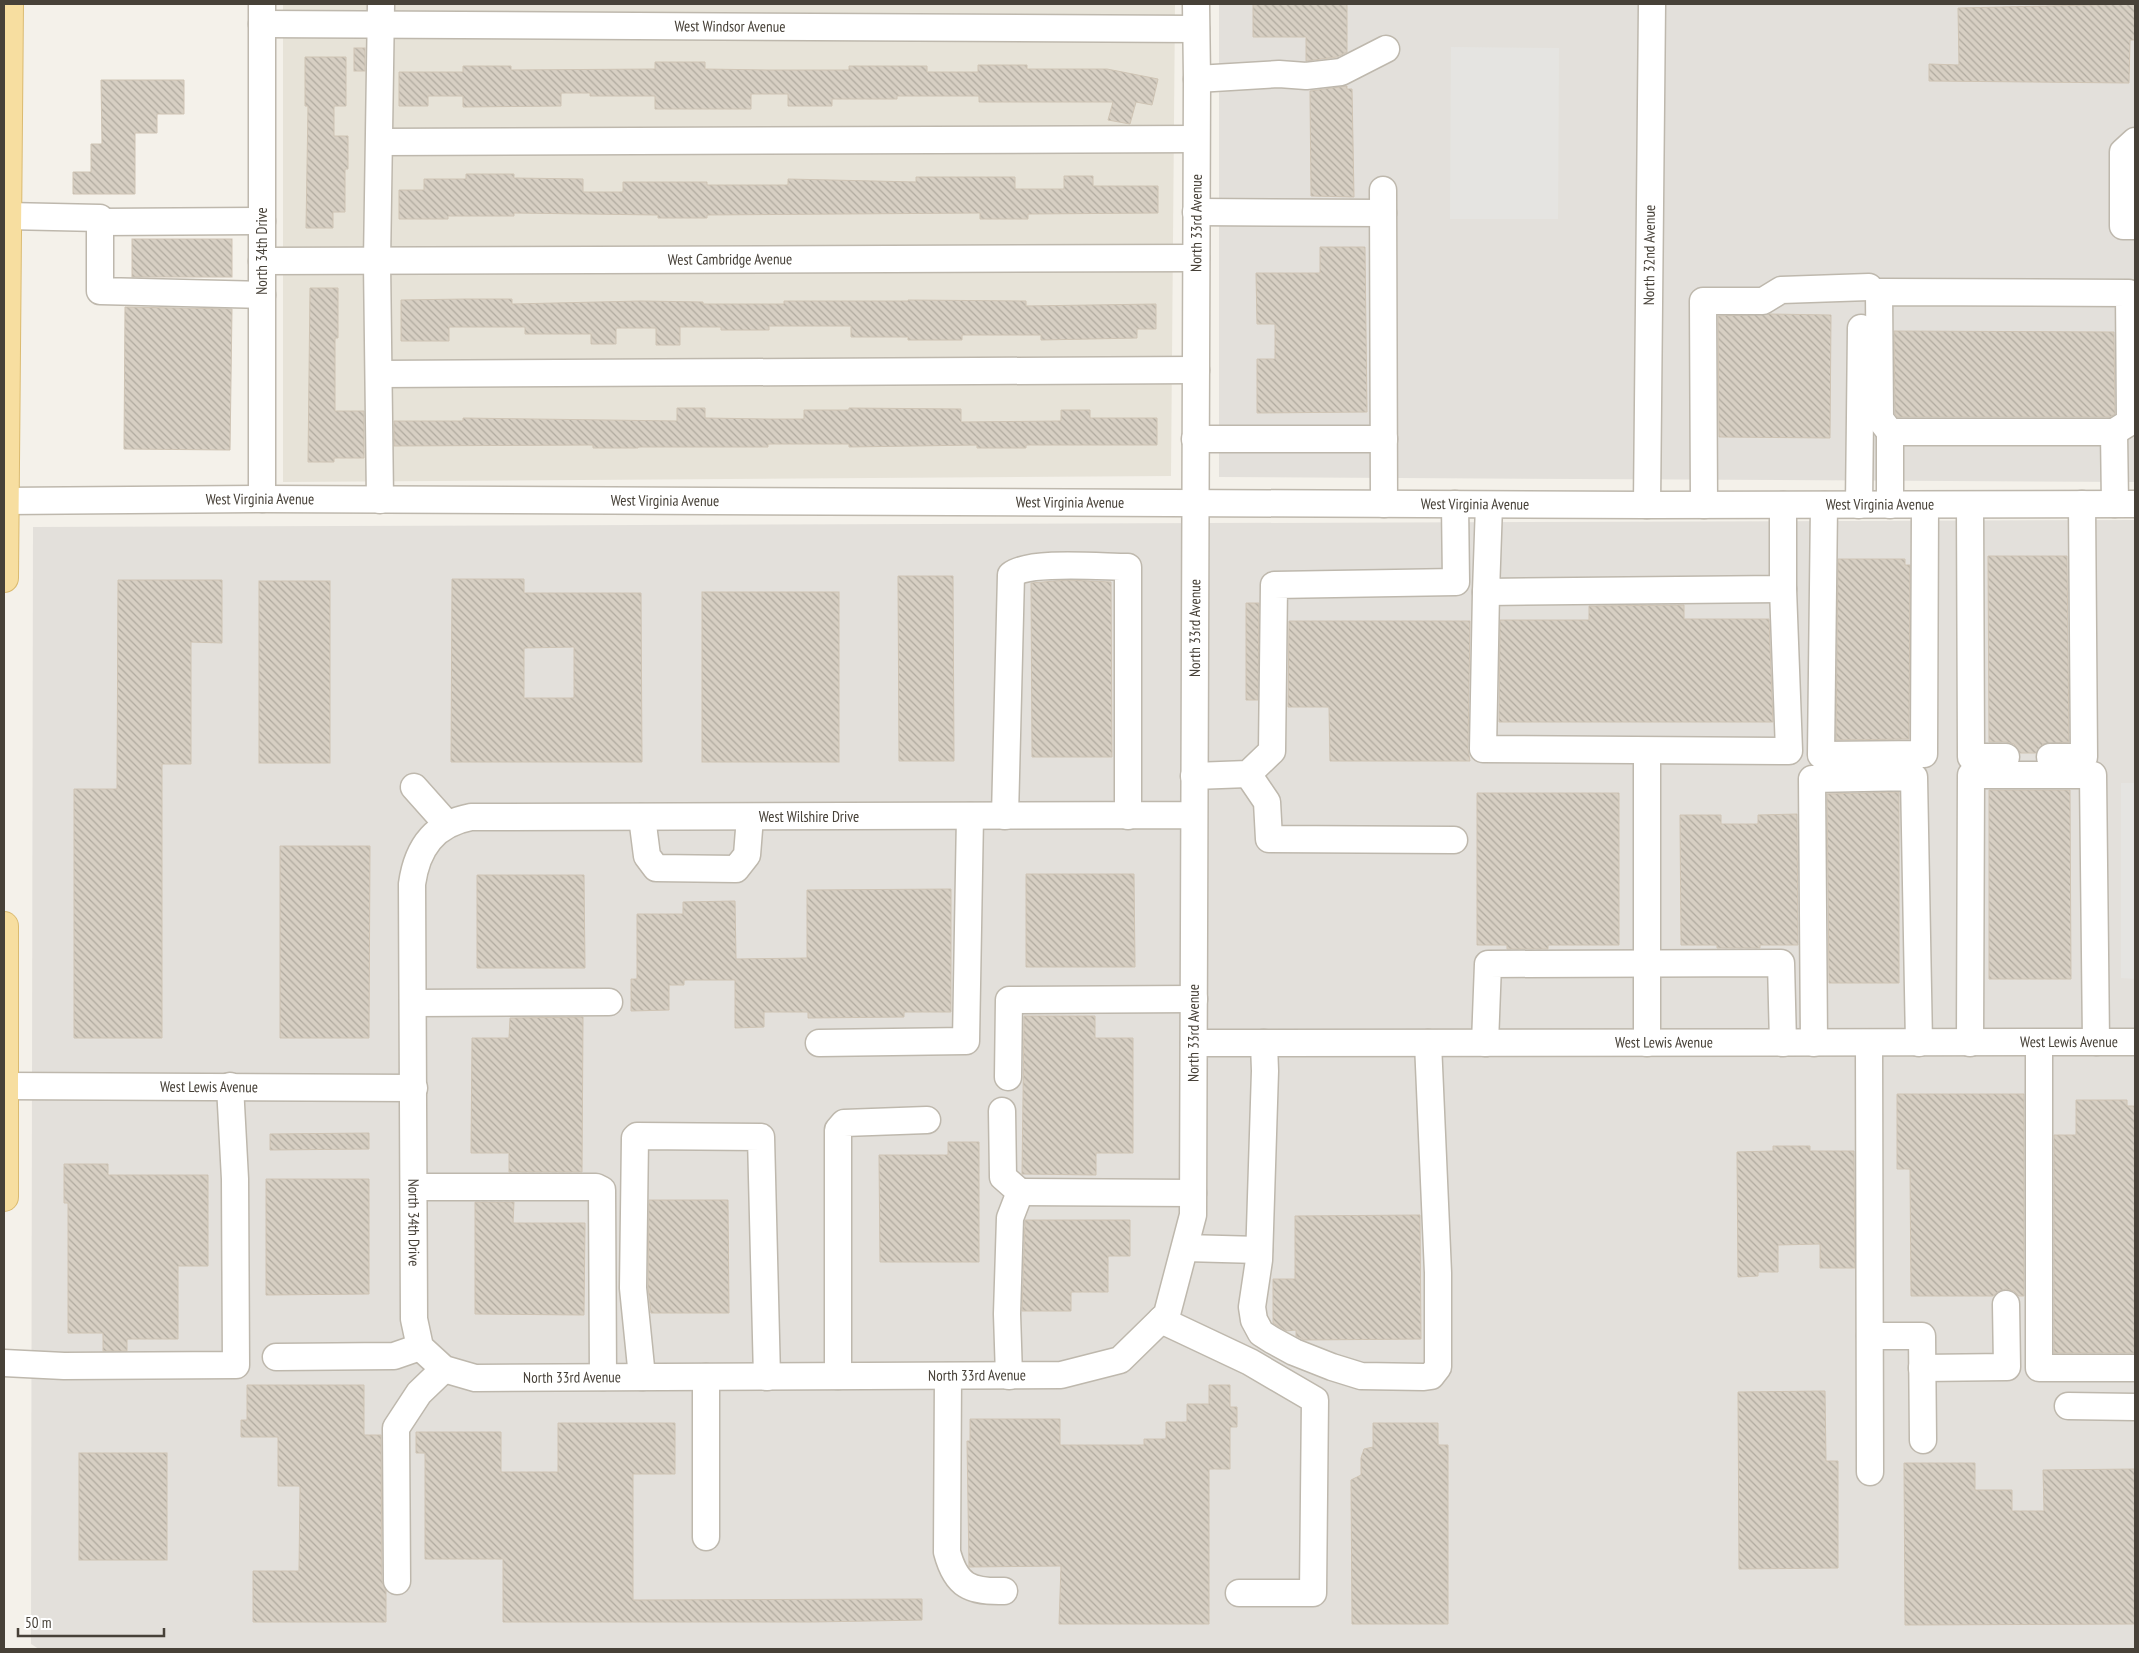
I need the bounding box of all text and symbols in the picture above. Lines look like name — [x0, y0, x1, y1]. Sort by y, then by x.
street label: West Windsor Avenue — [675, 16, 785, 36]
street label: North 33rd Avenue — [1186, 174, 1206, 272]
street label: North 32nd Avenue — [1639, 205, 1659, 305]
street label: North 34th Drive — [252, 207, 271, 295]
street label: West Cambridge Avenue — [668, 249, 792, 269]
street label: West Virginia Avenue — [206, 489, 314, 508]
street label: West Virginia Avenue — [611, 491, 719, 510]
street label: West Virginia Avenue — [1016, 492, 1124, 512]
street label: West Virginia Avenue — [1421, 494, 1529, 513]
street label: West Virginia Avenue — [1826, 494, 1934, 514]
street label: North 33rd Avenue — [1185, 579, 1204, 677]
street label: West Wilshire Drive — [759, 807, 859, 826]
street label: North 33rd Avenue — [1183, 984, 1203, 1082]
street label: West Lewis Avenue — [1615, 1032, 1713, 1052]
street label: West Lewis Avenue — [2020, 1032, 2118, 1051]
street label: West Lewis Avenue — [160, 1077, 258, 1096]
street label: North 34th Drive — [404, 1179, 424, 1266]
street label: North 33rd Avenue — [928, 1365, 1026, 1385]
street label: North 33rd Avenue — [523, 1367, 621, 1387]
scale bar — [18, 1606, 164, 1638]
text: 50 m — [25, 1613, 51, 1632]

